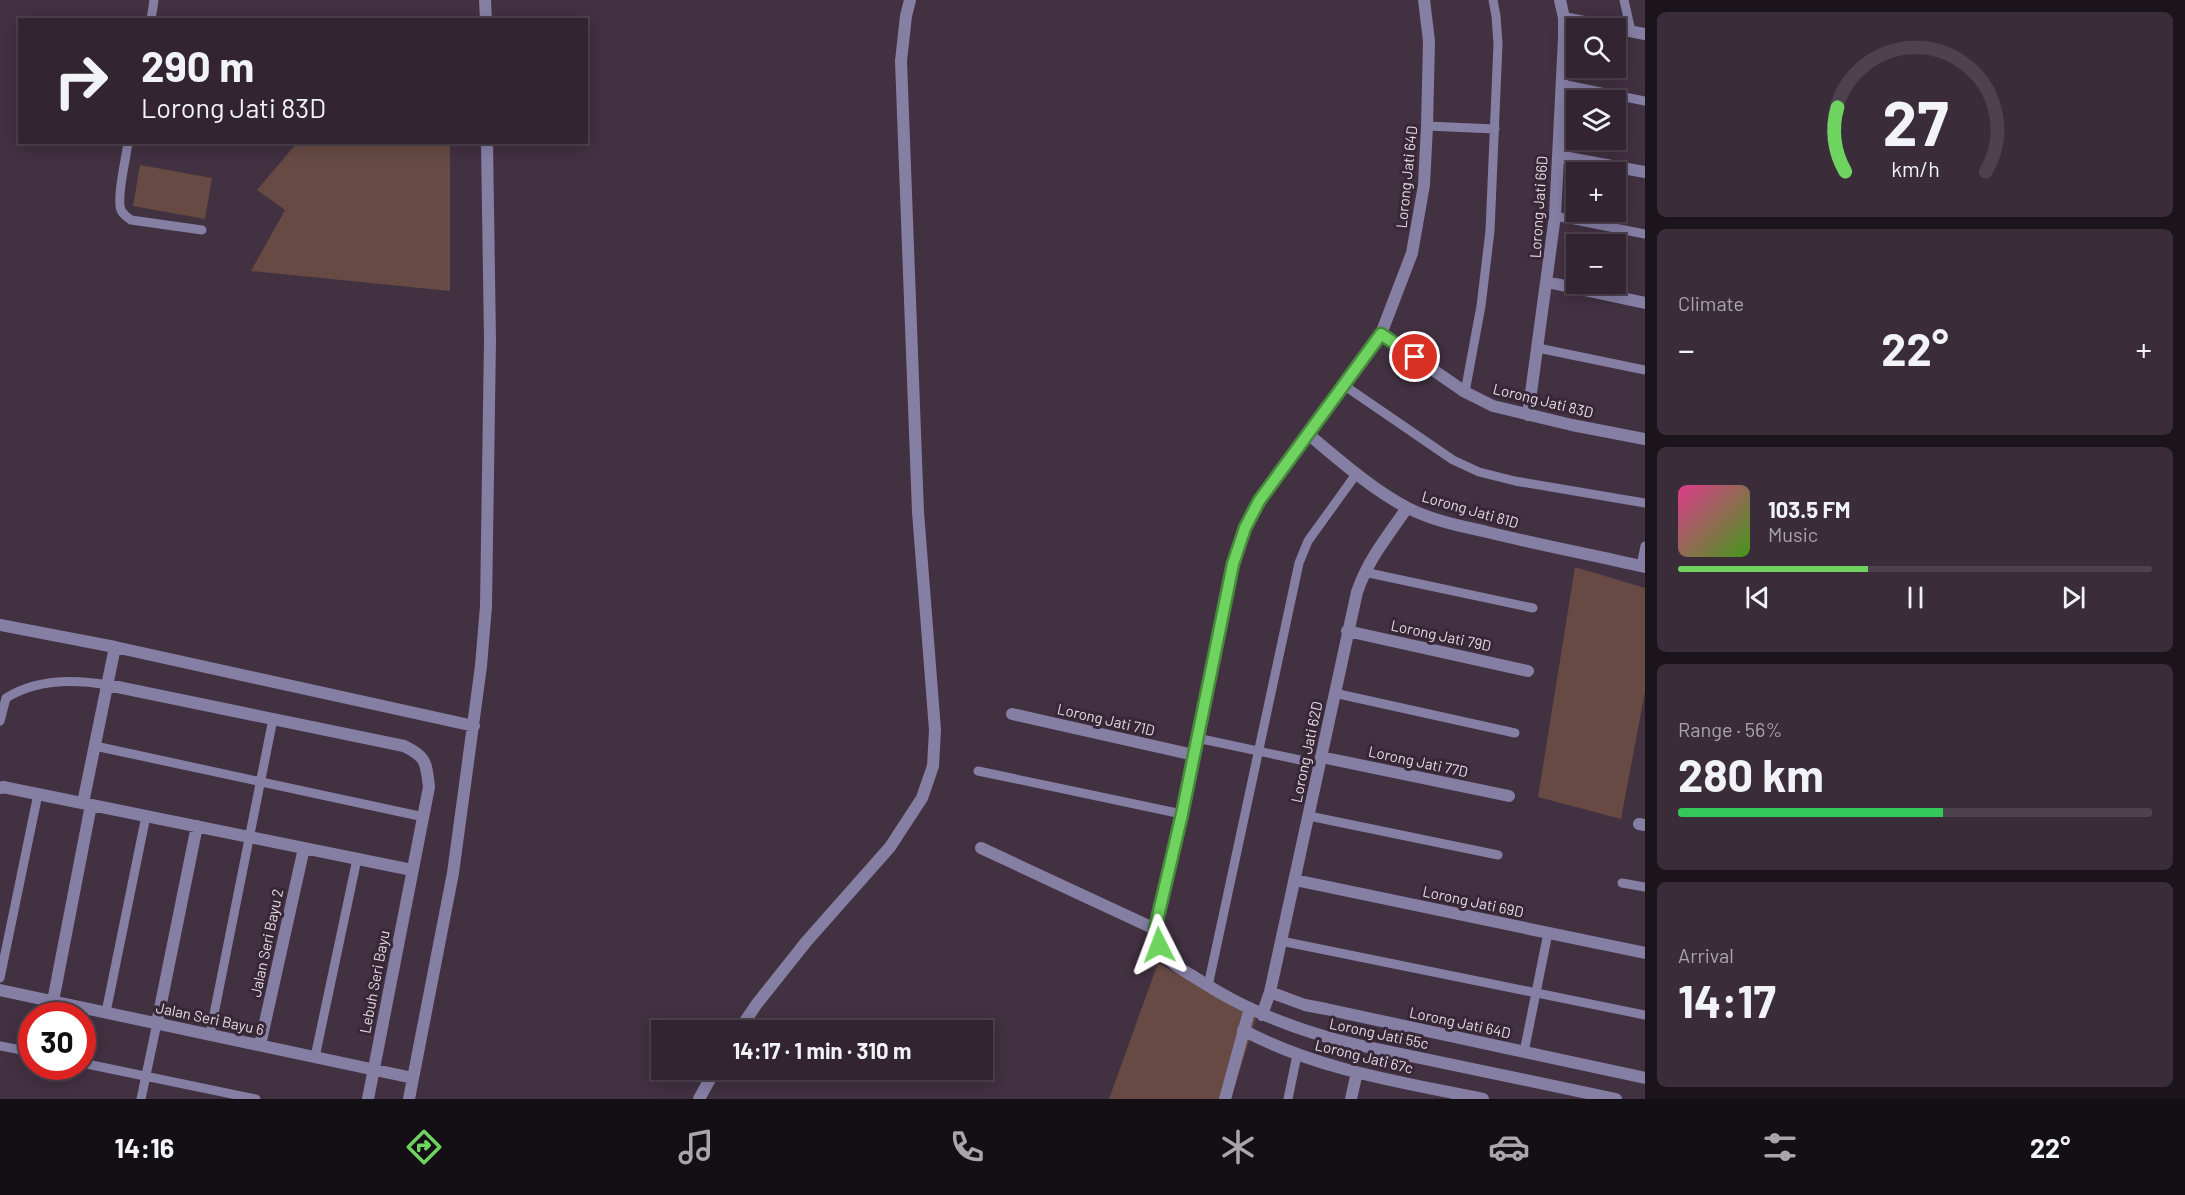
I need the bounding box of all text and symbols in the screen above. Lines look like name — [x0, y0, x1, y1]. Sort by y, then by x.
map controls — [1566, 18, 1626, 294]
button: search — [1566, 18, 1626, 78]
text: 290 m — [141, 40, 254, 90]
icon: right — [42, 42, 120, 120]
text: 27 — [1882, 84, 1948, 158]
button: layers — [1566, 90, 1626, 150]
text: Lorong Jati 83D — [141, 91, 326, 123]
street label: Lorong Jati 64D — [1392, 125, 1420, 229]
street label: Lorong Jati 66D — [1525, 155, 1551, 259]
text: km/h — [1891, 156, 1939, 181]
button: + — [1566, 162, 1626, 222]
button: − — [1566, 234, 1626, 294]
text: Climate — [1678, 291, 1744, 315]
text: 22° — [1881, 321, 1949, 375]
text: − — [1678, 329, 1695, 369]
text: + — [2135, 329, 2152, 369]
pin — [1389, 331, 1440, 382]
icon: arrive — [1398, 340, 1431, 373]
street label: Lorong Jati 83D — [1491, 379, 1595, 421]
street label: Lorong Jati 81D — [1420, 487, 1521, 531]
text: 103.5 FM — [1768, 496, 1850, 522]
text: Music — [1768, 522, 1818, 546]
icon: previous — [1741, 581, 1774, 614]
icon: pause — [1899, 581, 1932, 614]
icon: next — [2057, 581, 2090, 614]
street label: Lorong Jati 79D — [1389, 616, 1493, 654]
street label: Lorong Jati 71D — [1056, 699, 1157, 739]
street label: Lorong Jati 62D — [1287, 700, 1326, 804]
text: Range · 56% — [1678, 717, 1782, 741]
street label: Lorong Jati 77D — [1367, 742, 1470, 780]
text: 280 km — [1678, 747, 1824, 801]
street label: Lorong Jati 69D — [1421, 882, 1525, 921]
street label: Jalan Seri Bayu 2 — [246, 887, 286, 999]
position arrow — [1127, 913, 1191, 977]
street label: Lebuh Seri Bayu — [355, 929, 393, 1035]
text: Arrival — [1678, 943, 1734, 967]
text: 14:17 — [1678, 973, 1776, 1027]
street label: Jalan Seri Bayu 6 — [154, 998, 266, 1038]
speed limit sign: 30 — [18, 1002, 96, 1080]
street label: Lorong Jati 64D — [1408, 1002, 1513, 1042]
street label: Lorong Jati 55c — [1328, 1014, 1431, 1052]
street label: Lorong Jati 67c — [1313, 1035, 1415, 1077]
text: 14:17 · 1 min · 310 m — [733, 1037, 911, 1063]
icon: directions — [403, 1126, 445, 1168]
icon: music — [675, 1126, 717, 1168]
icon: phone — [946, 1126, 988, 1168]
icon: climate — [1217, 1126, 1259, 1168]
icon: car — [1488, 1126, 1530, 1168]
icon: filters — [1759, 1126, 1801, 1168]
text: 14:16 — [115, 1131, 174, 1163]
text: 22° — [2030, 1131, 2070, 1163]

